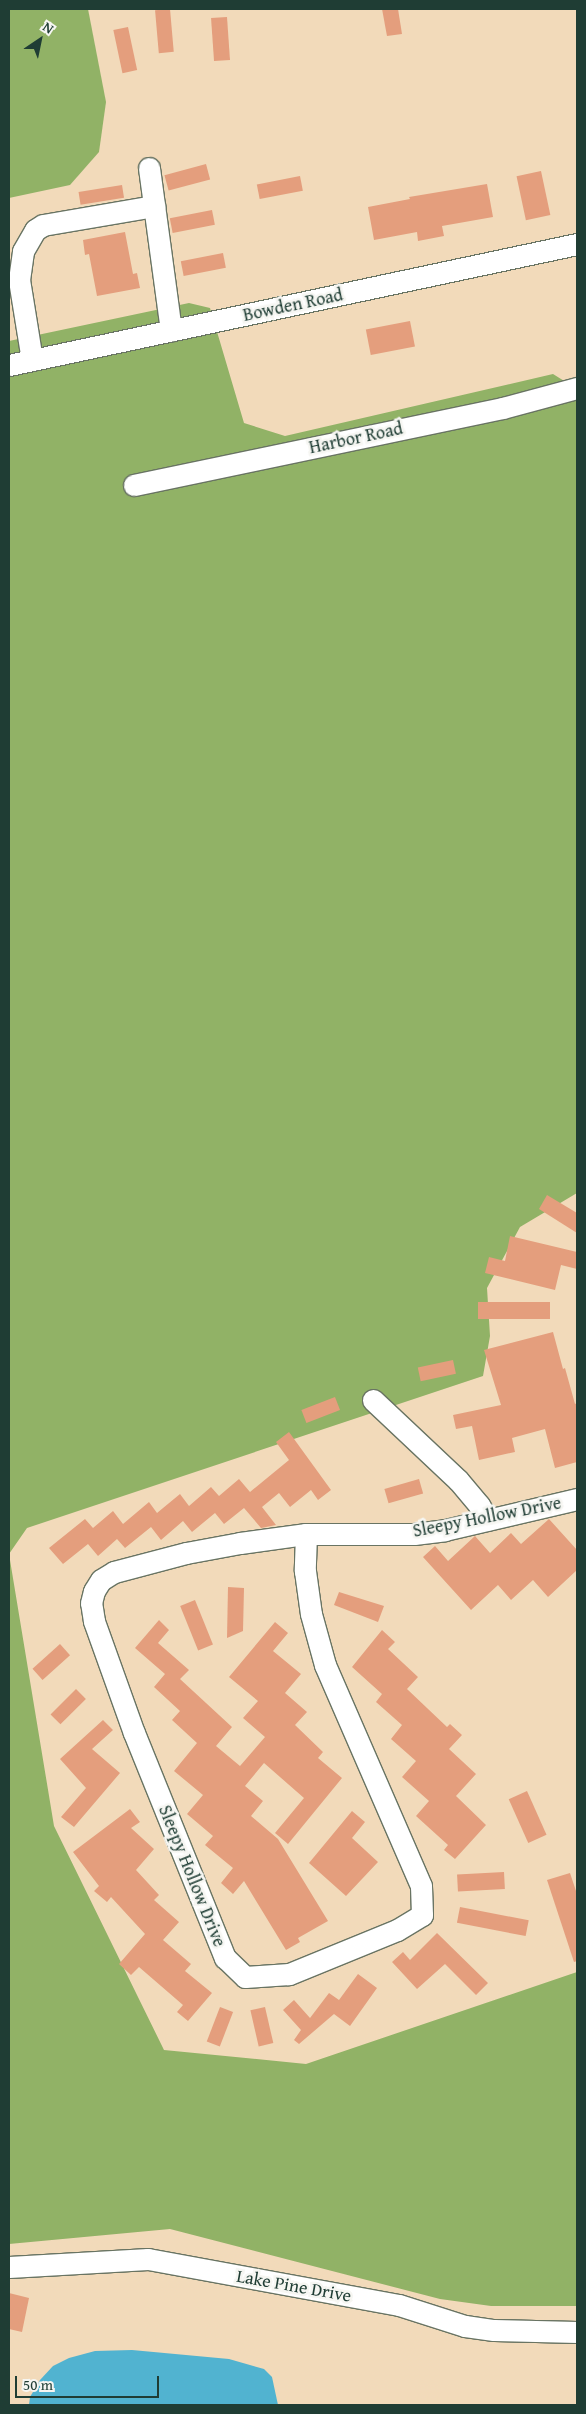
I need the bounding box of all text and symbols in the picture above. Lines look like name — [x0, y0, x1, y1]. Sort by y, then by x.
north arrow — [15, 15, 65, 65]
text: N — [39, 17, 58, 38]
street label: Bowden Road — [241, 284, 345, 326]
street label: Harbor Road — [307, 418, 405, 458]
street label: Sleepy Hollow Drive — [411, 1492, 563, 1542]
street label: Sleepy Hollow Drive — [154, 1802, 230, 1950]
street label: Lake Pine Drive — [235, 2265, 353, 2307]
scale bar — [18, 2366, 161, 2398]
text: 50 m — [23, 2374, 53, 2395]

